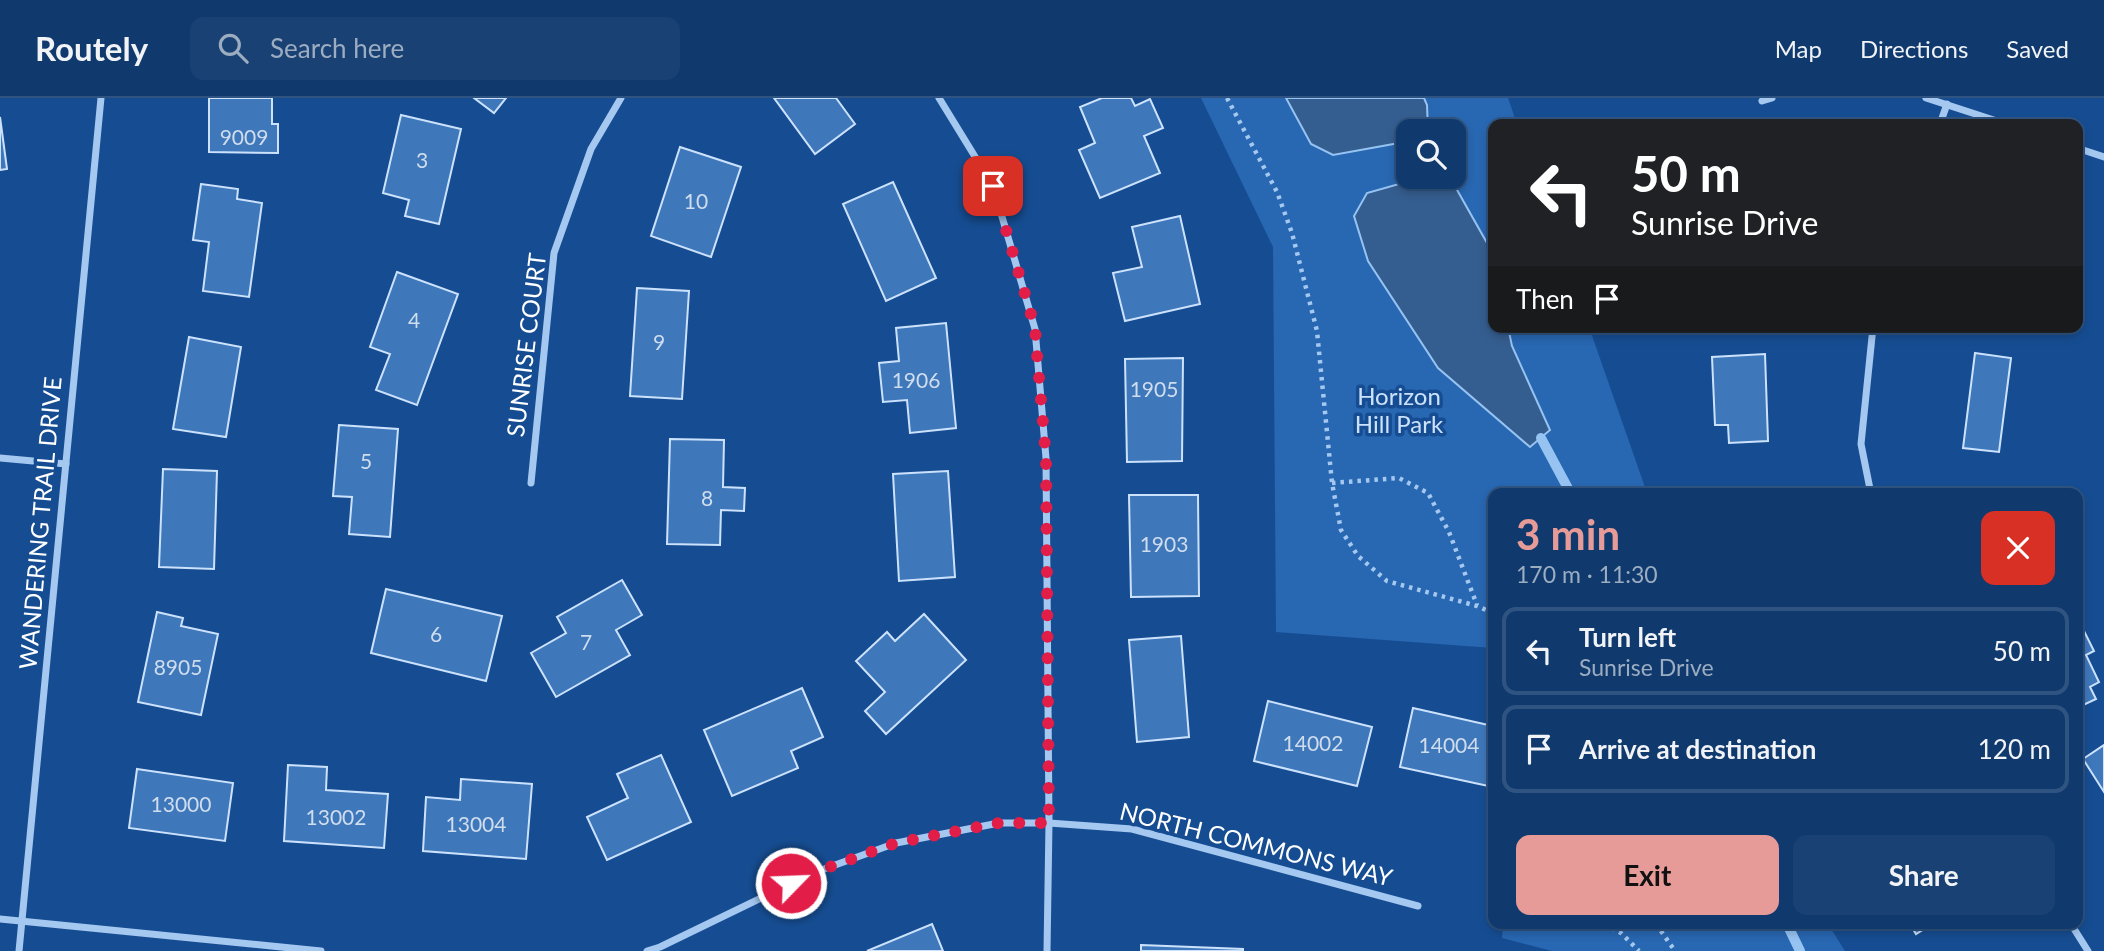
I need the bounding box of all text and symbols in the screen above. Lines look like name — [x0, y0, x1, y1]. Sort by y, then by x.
search box — [190, 17, 680, 80]
text: Routely — [35, 28, 148, 68]
icon: search — [214, 29, 252, 67]
text: Search here — [270, 32, 404, 64]
text: Map — [1775, 34, 1822, 63]
text: Directions — [1860, 34, 1968, 63]
text: Saved — [2006, 34, 2069, 63]
map controls — [1396, 119, 1466, 189]
button: search — [1396, 119, 1466, 189]
house number: 9009 — [220, 124, 268, 149]
text: 50 m — [1631, 144, 1741, 202]
house number: 3 — [416, 147, 428, 172]
icon: left — [1516, 147, 1607, 238]
pin — [963, 156, 1023, 216]
icon: arrive — [974, 167, 1012, 205]
house number: 10 — [684, 188, 708, 213]
text: Sunrise Drive — [1631, 203, 1818, 242]
street label: SUNRISE COURT — [500, 251, 551, 438]
icon: arrive — [1588, 280, 1626, 318]
text: Then — [1516, 283, 1574, 315]
house number: 4 — [408, 307, 420, 332]
house number: 9 — [653, 329, 665, 354]
house number: 1906 — [892, 367, 940, 392]
street label: WANDERING TRAIL DRIVE — [12, 375, 67, 670]
house number: 1905 — [1130, 376, 1178, 401]
park label: Horizon Hill Park — [1355, 381, 1444, 438]
house number: 5 — [360, 448, 372, 473]
house number: 8 — [701, 485, 713, 510]
text: 3 min — [1516, 509, 1620, 559]
button: close — [1981, 511, 2055, 585]
house number: 1903 — [1140, 531, 1188, 556]
text: 170 m · 11:30 — [1516, 560, 1658, 588]
house number: 6 — [430, 621, 442, 646]
text: Turn left — [1579, 621, 1676, 653]
house number: 7 — [580, 629, 592, 654]
icon: left — [1520, 632, 1558, 670]
text: 50 m — [1993, 635, 2051, 667]
text: Sunrise Drive — [1579, 653, 1714, 681]
house number: 8905 — [154, 654, 202, 679]
house number: 14002 — [1283, 730, 1343, 755]
icon: arrive — [1520, 730, 1558, 768]
house number: 14004 — [1419, 732, 1479, 757]
text: Arrive at destination — [1579, 733, 1816, 765]
text: 120 m — [1978, 733, 2051, 765]
house number: 13000 — [151, 791, 211, 816]
street label: NORTH COMMONS WAY — [1117, 796, 1396, 891]
house number: 13002 — [306, 804, 366, 829]
house number: 13004 — [446, 811, 506, 836]
button: Exit — [1516, 835, 1779, 915]
button: Share — [1793, 835, 2055, 915]
position arrow — [754, 846, 828, 920]

